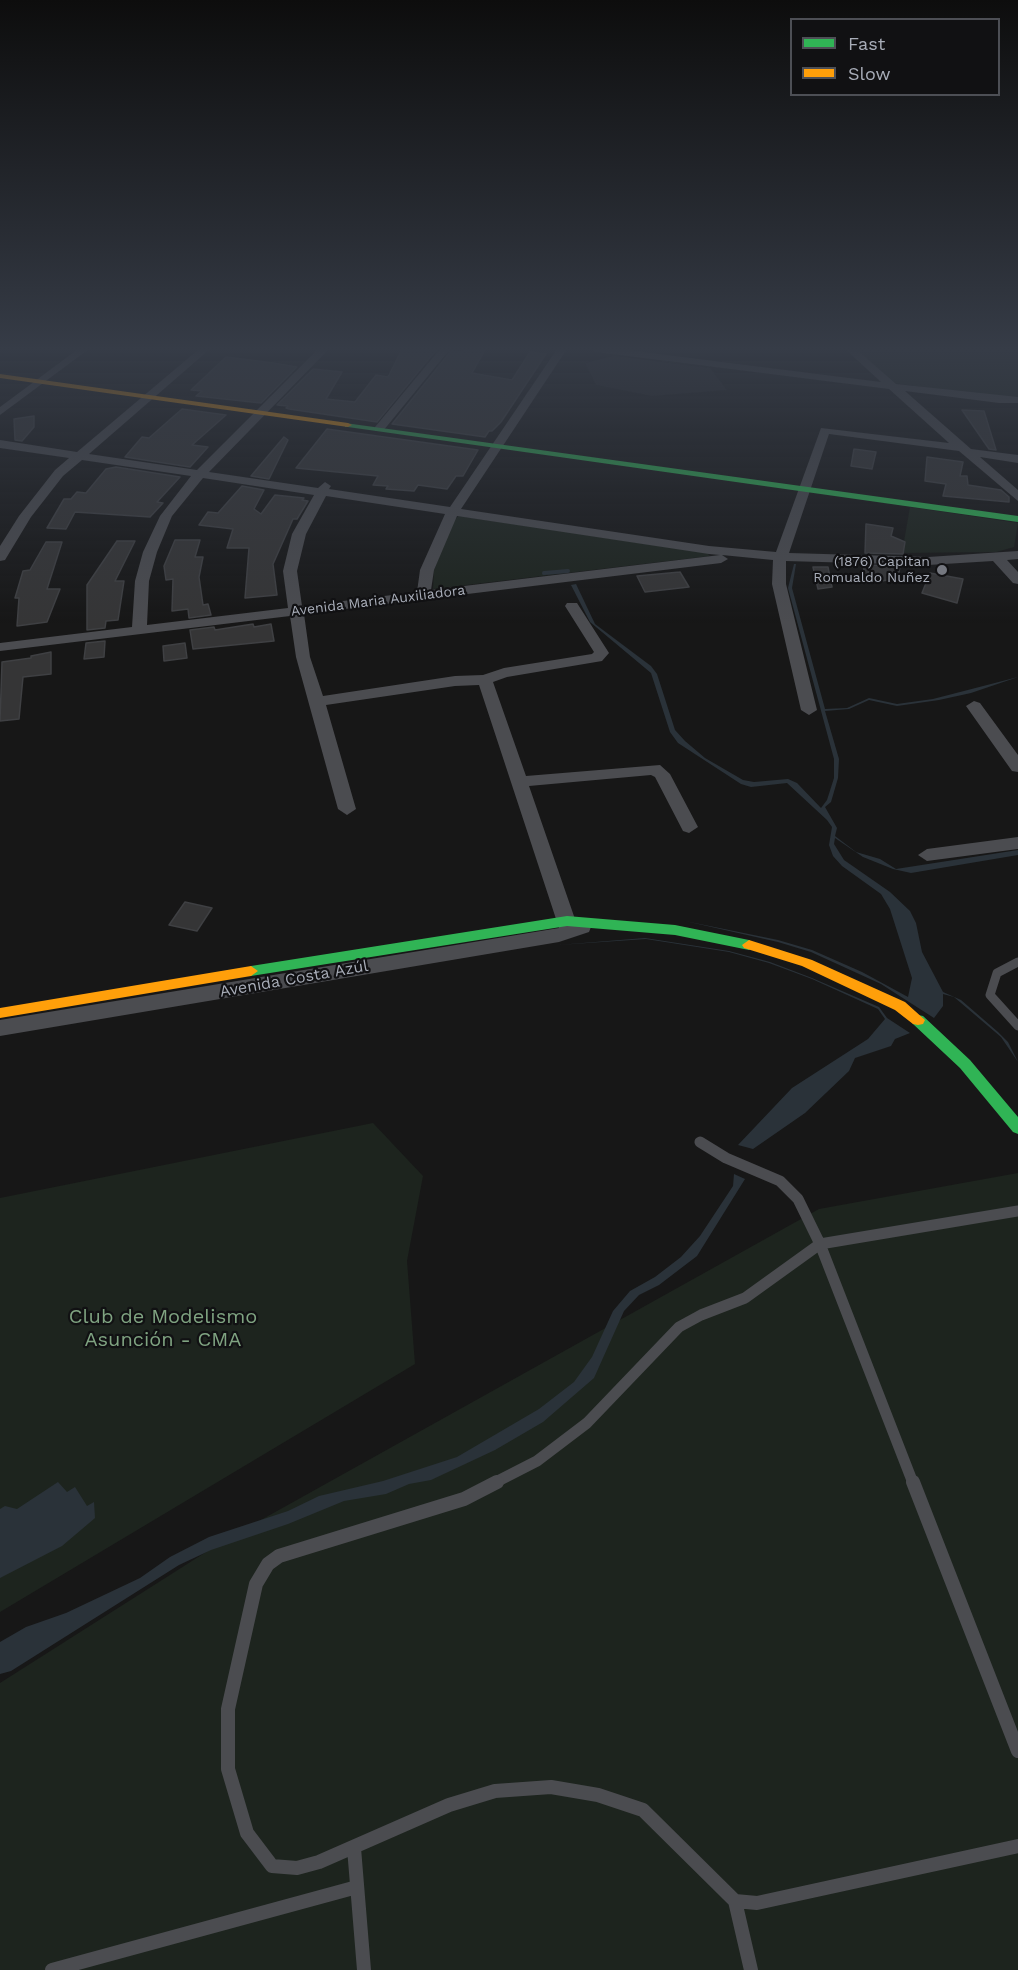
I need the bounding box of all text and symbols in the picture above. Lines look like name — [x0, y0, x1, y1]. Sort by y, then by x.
legend — [790, 18, 1000, 96]
text: Fast — [848, 33, 885, 54]
text: Slow — [848, 63, 891, 84]
place label: (1876) Capitan Romualdo Nuñez — [813, 554, 930, 586]
marker: (1876) Capitan Romualdo Nuñez — [935, 563, 949, 577]
street label: Avenida Maria Auxiliadora — [290, 582, 466, 620]
street label: Avenida Costa Azúl — [218, 956, 370, 1002]
park label: Club de Modelismo Asunción - CMA — [69, 1305, 257, 1352]

